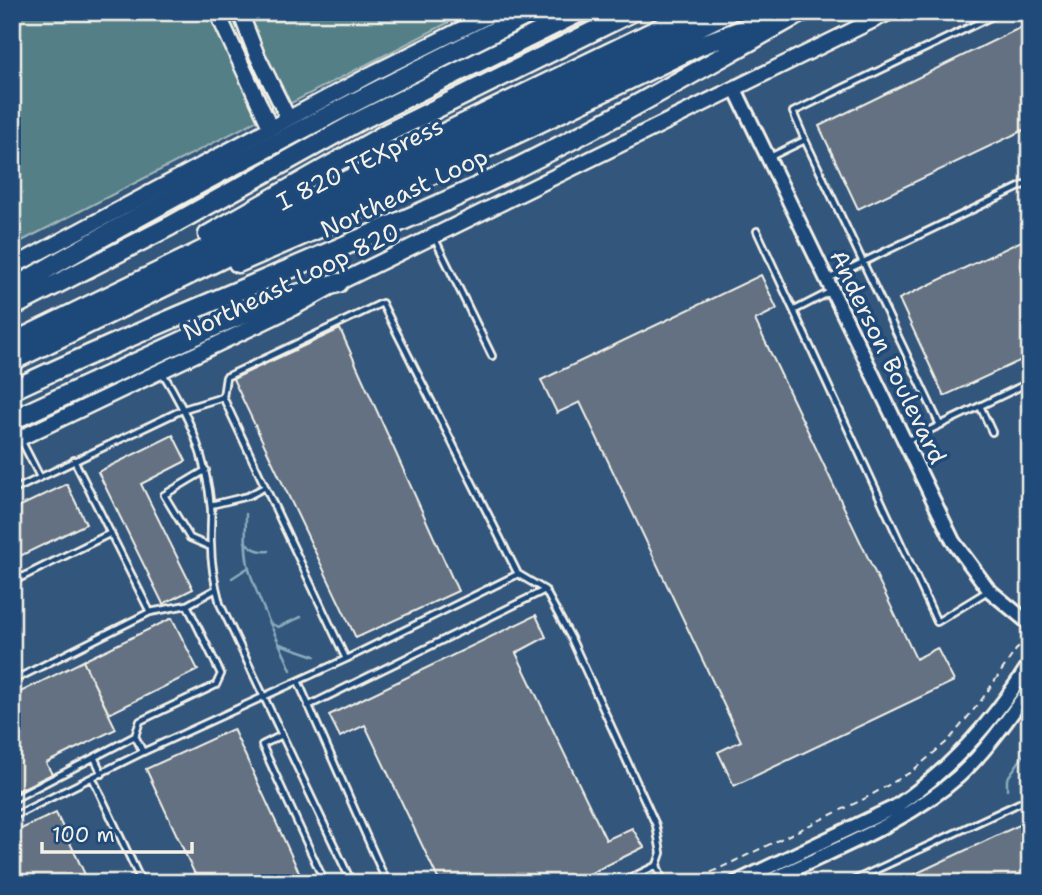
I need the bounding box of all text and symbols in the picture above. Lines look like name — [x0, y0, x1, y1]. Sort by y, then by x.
street label: I 820 TEXpress — [271, 110, 449, 218]
street label: Northeast Loop — [315, 140, 493, 246]
street label: Northeast Loop 820 — [177, 216, 405, 348]
street label: Anderson Boulevard — [822, 245, 954, 469]
scale bar — [42, 811, 192, 855]
text: 100 m — [52, 821, 115, 849]

